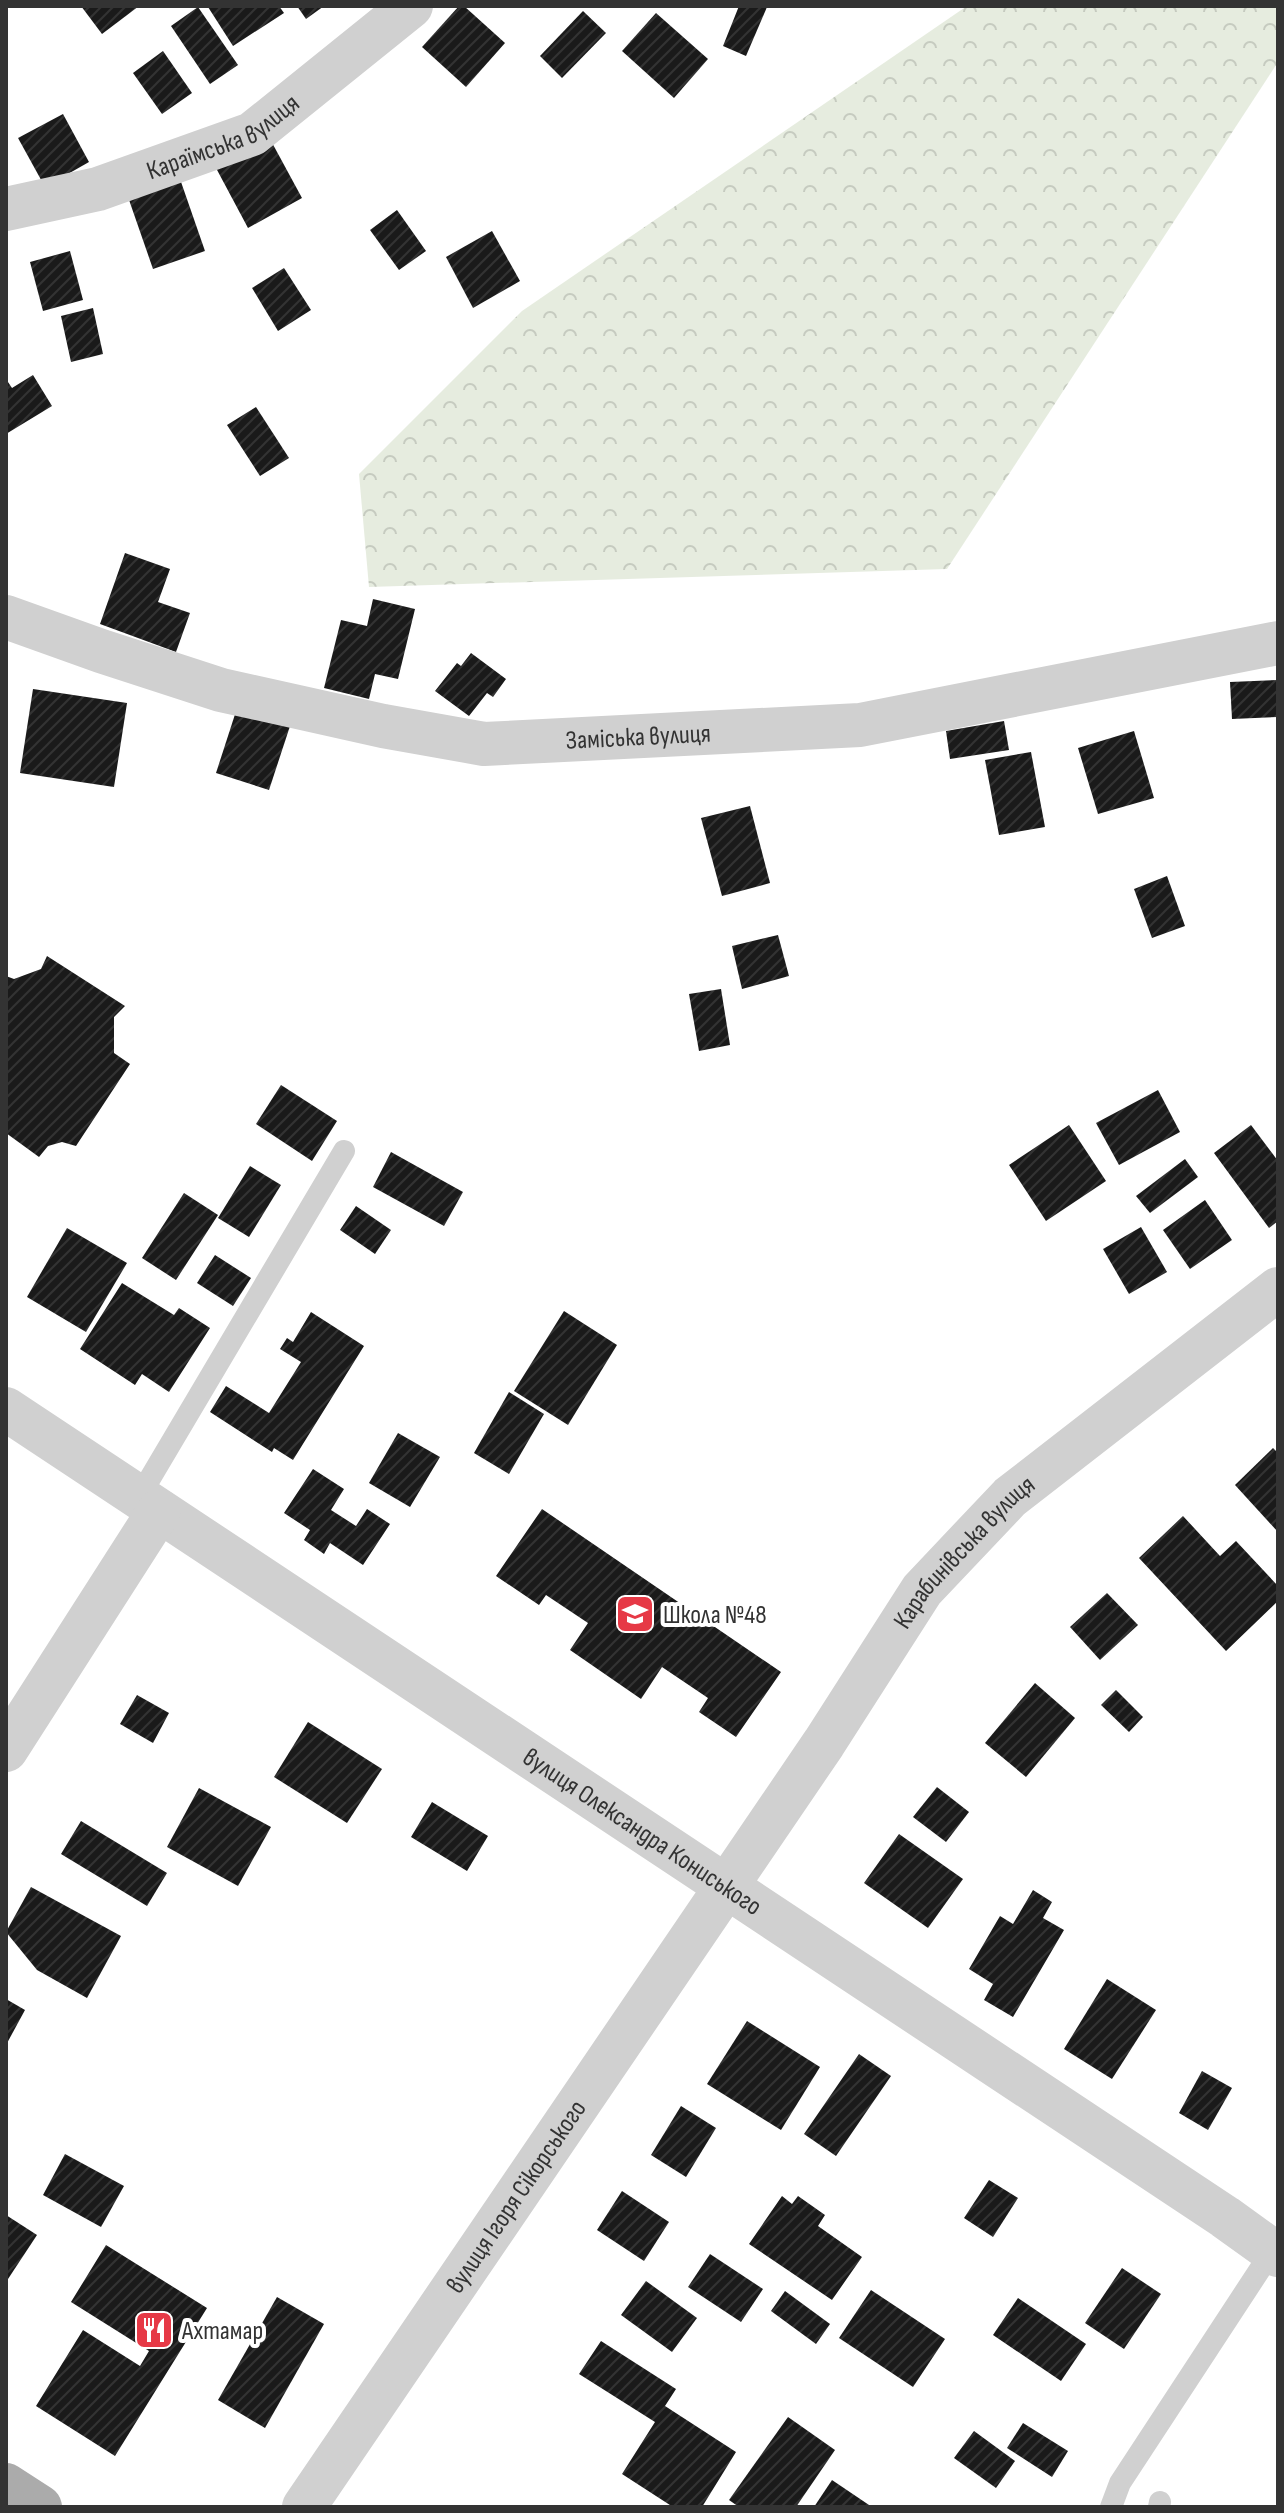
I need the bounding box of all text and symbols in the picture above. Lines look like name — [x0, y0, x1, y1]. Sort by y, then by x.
street label: Караїмська вулиця — [143, 88, 306, 187]
street label: Заміська вулиця — [565, 719, 712, 757]
street label: Карабинівська вулиця — [887, 1470, 1041, 1635]
school or university icon: Школа №48 — [614, 1593, 656, 1635]
place label: Школа №48 — [663, 1600, 767, 1631]
street label: вулиця Олександра Кониського — [517, 1742, 767, 1923]
street label: вулиця Ігоря Сікорського — [440, 2095, 593, 2299]
restaurant icon: Ахтамар — [133, 2309, 175, 2351]
place label: Ахтамар — [181, 2316, 263, 2347]

